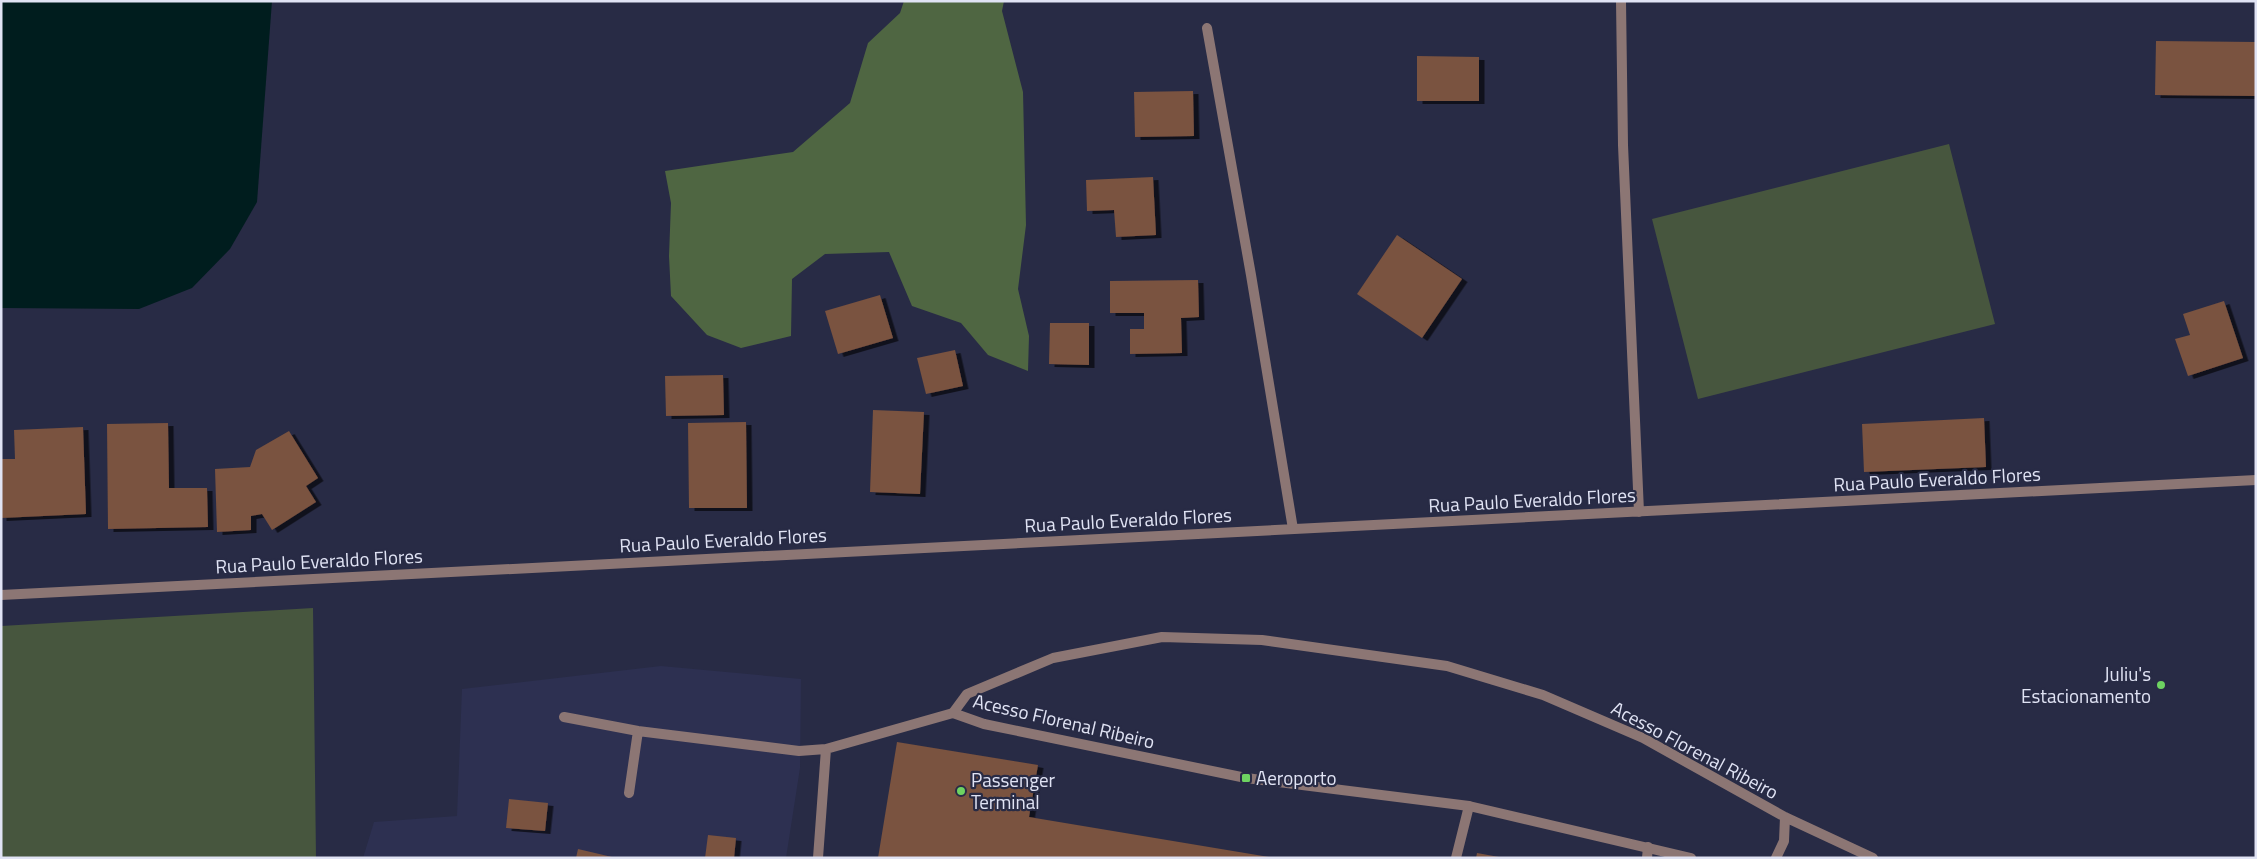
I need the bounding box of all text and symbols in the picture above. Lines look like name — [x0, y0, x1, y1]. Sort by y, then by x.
street label: Rua Paulo Everaldo Flores — [1833, 459, 2042, 498]
street label: Rua Paulo Everaldo Flores — [1428, 480, 1637, 519]
street label: Rua Paulo Everaldo Flores — [1024, 500, 1233, 539]
street label: Rua Paulo Everaldo Flores — [619, 520, 828, 559]
street label: Rua Paulo Everaldo Flores — [215, 541, 424, 580]
place label: Juliu's Estacionamento — [2021, 659, 2151, 710]
marker: Juliu's Estacionamento — [2155, 679, 2167, 691]
street label: Acesso Florenal Ribeiro — [970, 686, 1158, 756]
street label: Acesso Florenal Ribeiro — [1606, 693, 1784, 806]
place label: Aeroporto — [1256, 763, 1337, 792]
place label: Passenger Terminal — [971, 765, 1056, 816]
marker: Aeroporto — [1240, 772, 1252, 784]
marker: Passenger Terminal — [955, 785, 967, 797]

